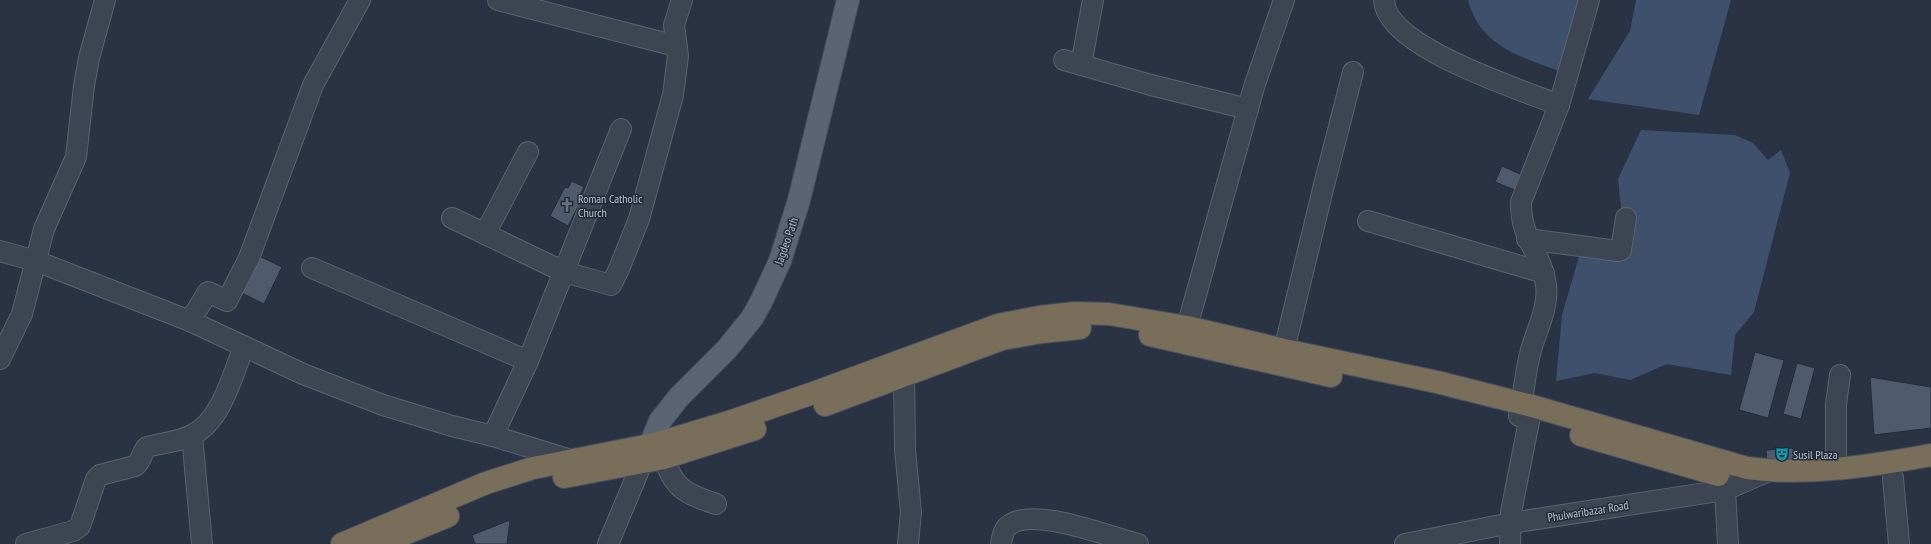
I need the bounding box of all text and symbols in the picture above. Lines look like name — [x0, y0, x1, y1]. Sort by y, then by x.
place label: Roman Catholic Church — [578, 191, 643, 220]
church icon: Roman Catholic Church — [559, 197, 575, 213]
street label: Jagdeo Path — [771, 215, 801, 268]
theatre icon: Susil Plaza — [1774, 446, 1790, 462]
place label: Susil Plaza — [1793, 447, 1838, 462]
street label: Phulwaribazar Road — [1546, 497, 1630, 525]

